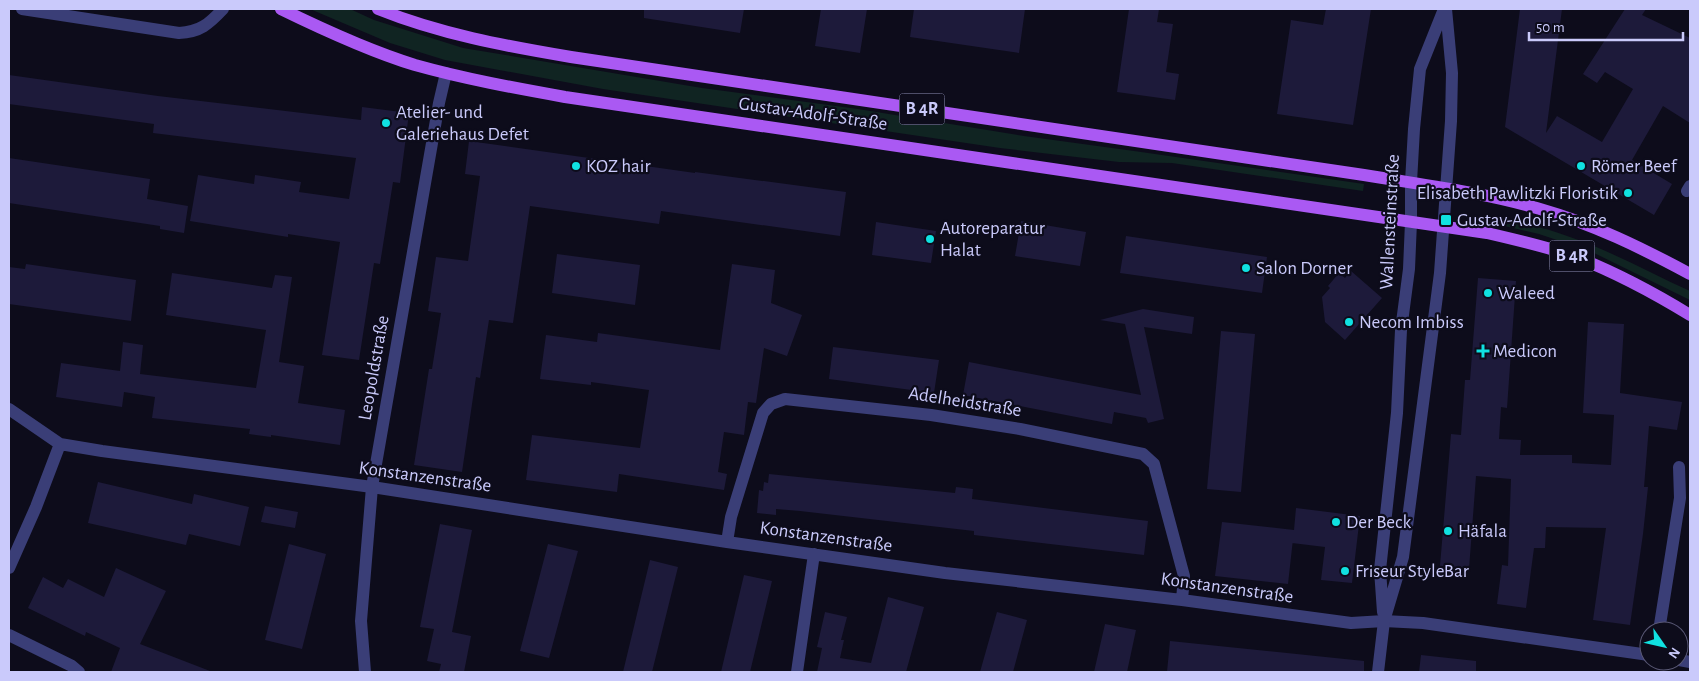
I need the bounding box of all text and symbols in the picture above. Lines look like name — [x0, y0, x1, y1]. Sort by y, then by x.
scale bar — [1529, 10, 1683, 42]
text: 50 m — [1536, 20, 1565, 35]
street label: Gustav-Adolf-Straße — [737, 94, 889, 134]
road number: B 4R — [900, 94, 944, 125]
place label: Atelier- und Galeriehaus Defet — [396, 103, 529, 144]
marker: Atelier- und Galeriehaus Defet — [380, 117, 392, 129]
street label: Wallensteinstraße — [1377, 154, 1403, 290]
place label: KOZ hair — [586, 157, 651, 176]
place label: Römer Beef — [1591, 157, 1678, 176]
marker: KOZ hair — [570, 160, 582, 172]
marker: Römer Beef — [1575, 160, 1587, 172]
place label: Elisabeth Pawlitzki Floristik — [1417, 184, 1618, 203]
marker: Elisabeth Pawlitzki Floristik — [1622, 187, 1634, 199]
place label: Gustav-Adolf-Straße — [1457, 211, 1607, 230]
marker: Gustav-Adolf-Straße — [1439, 213, 1453, 227]
place label: Autoreparatur Halat — [940, 219, 1045, 260]
marker: Autoreparatur Halat — [924, 233, 936, 245]
road number: B 4R — [1550, 240, 1594, 272]
place label: Salon Dorner — [1256, 259, 1352, 278]
marker: Salon Dorner — [1240, 262, 1252, 274]
place label: Waleed — [1498, 284, 1555, 303]
marker: Waleed — [1482, 287, 1494, 299]
place label: Necom Imbiss — [1359, 313, 1464, 332]
street label: Leopoldstraße — [355, 314, 393, 422]
marker: Necom Imbiss — [1343, 316, 1355, 328]
place label: Medicon — [1493, 342, 1557, 361]
marker: Medicon — [1477, 345, 1489, 357]
street label: Adelheidstraße — [907, 384, 1023, 420]
street label: Konstanzenstraße — [358, 458, 492, 496]
place label: Der Beck — [1346, 513, 1411, 532]
marker: Der Beck — [1330, 516, 1342, 528]
street label: Konstanzenstraße — [759, 518, 893, 556]
place label: Häfala — [1458, 522, 1507, 541]
marker: Häfala — [1442, 525, 1454, 537]
place label: Friseur StyleBar — [1355, 562, 1469, 581]
marker: Friseur StyleBar — [1339, 565, 1351, 577]
street label: Konstanzenstraße — [1160, 569, 1294, 607]
north arrow — [1639, 621, 1689, 671]
text: N — [1665, 645, 1682, 661]

